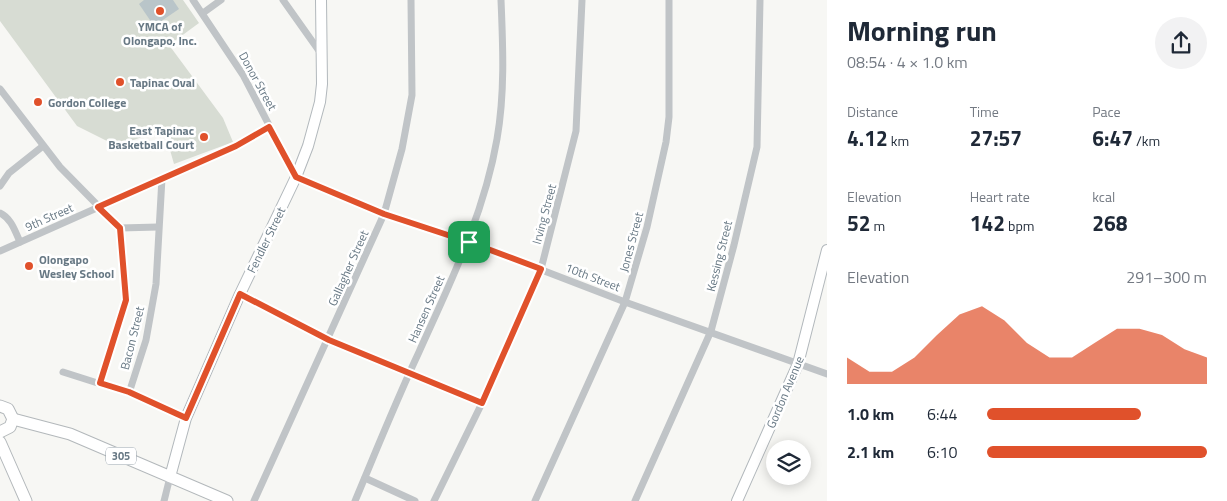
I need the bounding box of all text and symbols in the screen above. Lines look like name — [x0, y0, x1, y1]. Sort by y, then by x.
marker: YMCA of Olongapo, Inc. — [154, 5, 166, 17]
text: Morning run — [847, 9, 997, 52]
place label: YMCA of Olongapo, Inc. — [123, 17, 197, 50]
button: share — [1155, 17, 1207, 69]
street label: Donor Street — [234, 48, 282, 115]
text: 08:54 · 4 × 1.0 km — [847, 50, 968, 74]
place label: Tapinac Oval — [130, 73, 195, 92]
marker: Tapinac Oval — [114, 76, 126, 88]
place label: Gordon College — [48, 93, 126, 112]
marker: Gordon College — [32, 96, 44, 108]
text: Distance — [847, 101, 898, 122]
text: Time — [970, 101, 999, 122]
text: Pace — [1092, 101, 1121, 122]
place label: East Tapinac Basketball Court — [108, 121, 195, 154]
text: 4.12 — [847, 122, 888, 154]
text: 27:57 — [970, 122, 1022, 154]
text: 6:47 — [1092, 122, 1133, 154]
text: km — [888, 130, 909, 151]
text: /km — [1133, 130, 1160, 151]
marker: East Tapinac Basketball Court — [198, 131, 210, 143]
street label: Irving Street — [527, 181, 561, 246]
text: Elevation — [847, 186, 901, 207]
text: Heart rate — [970, 186, 1030, 207]
text: kcal — [1092, 186, 1115, 207]
street label: 9th Street — [22, 198, 77, 236]
street label: Fendler Street — [242, 203, 291, 276]
text: 52 — [847, 207, 871, 239]
text: 142 — [970, 207, 1005, 239]
text: 268 — [1092, 207, 1128, 239]
street label: Jones Street — [614, 209, 648, 274]
text: m — [871, 215, 885, 236]
text: bpm — [1005, 215, 1034, 236]
street label: Kessing Street — [701, 218, 737, 294]
pin — [448, 221, 490, 263]
street label: Gallagher Street — [323, 226, 374, 309]
icon: arrive — [455, 228, 483, 256]
place label: Olongapo Wesley School — [39, 250, 114, 283]
street label: 10th Street — [563, 258, 624, 296]
marker: Olongapo Wesley School — [23, 260, 35, 272]
text: Elevation — [847, 265, 909, 289]
text: 291–300 m — [1126, 265, 1207, 289]
street label: Hansen Street — [403, 271, 450, 346]
street label: Bacon Street — [115, 303, 149, 372]
street label: Gordon Avenue — [761, 353, 809, 431]
text: 1.0 km — [847, 402, 894, 426]
text: 6:44 — [927, 402, 957, 426]
map controls — [766, 440, 811, 485]
button: layers — [766, 440, 811, 485]
text: 2.1 km — [847, 440, 894, 464]
text: 6:10 — [927, 440, 957, 464]
road number: 305 — [106, 448, 136, 464]

